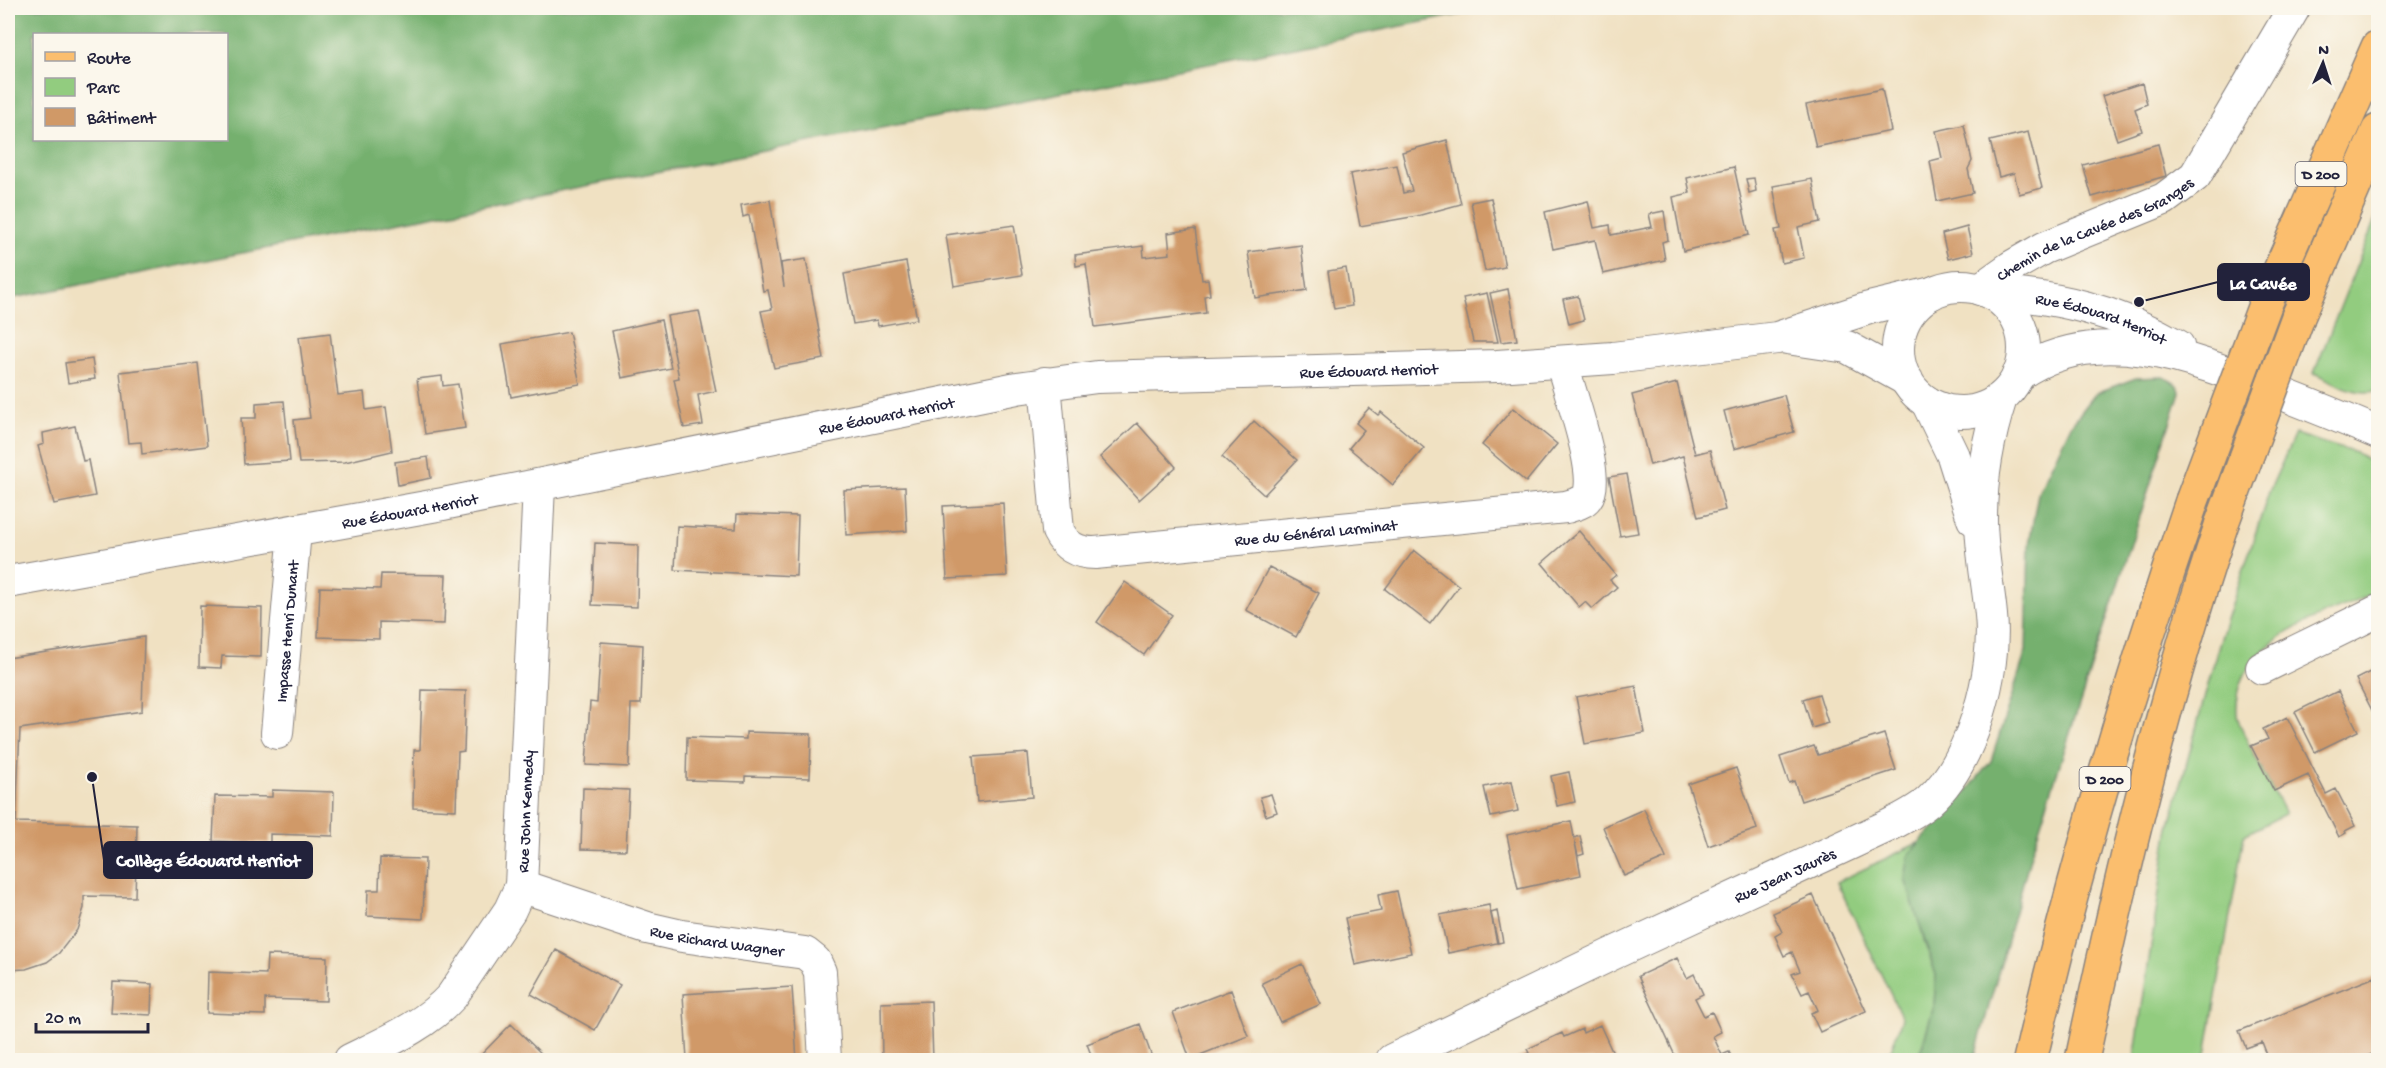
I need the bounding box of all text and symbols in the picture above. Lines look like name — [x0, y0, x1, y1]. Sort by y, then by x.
legend — [33, 33, 228, 141]
north arrow — [2293, 33, 2353, 93]
text: N — [2318, 42, 2330, 61]
text: Route — [87, 49, 132, 70]
text: Parc — [86, 79, 120, 100]
text: Bâtiment — [86, 109, 157, 130]
road number: D 200 — [2296, 162, 2346, 186]
street label: Chemin de la Cavée des Granges — [1994, 174, 2199, 287]
callout: La Cavée — [2218, 264, 2309, 300]
text: La Cavée — [2229, 275, 2297, 296]
street label: Rue Édouard Herriot — [2034, 291, 2170, 352]
street label: Rue Édouard Herriot — [1299, 362, 1439, 384]
street label: Rue Édouard Herriot — [817, 395, 958, 441]
street label: Rue Édouard Herriot — [341, 491, 481, 535]
street label: Rue du Général Larminat — [1234, 517, 1399, 552]
street label: Impasse Henri Dunant — [274, 559, 305, 703]
street label: Rue John Kennedy — [516, 750, 540, 873]
road number: D 200 — [2080, 767, 2130, 791]
callout: Collège Édouard Herriot — [104, 842, 312, 878]
street label: Rue Jean Jaurès — [1732, 845, 1840, 909]
text: Collège Édouard Herriot — [115, 851, 302, 873]
street label: Rue Richard Wagner — [648, 923, 786, 963]
scale bar — [36, 996, 148, 1034]
text: 20 m — [45, 1009, 81, 1030]

